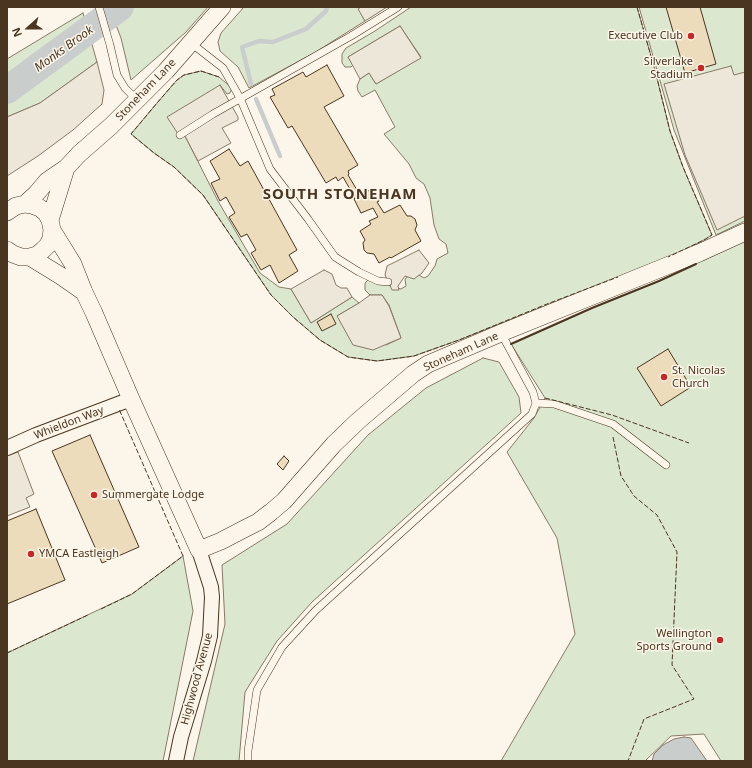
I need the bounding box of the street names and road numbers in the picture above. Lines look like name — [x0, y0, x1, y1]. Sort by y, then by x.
street label: Stoneham Lane — [113, 56, 179, 124]
street label: Stoneham Lane — [421, 330, 501, 374]
street label: Whieldon Way — [32, 404, 106, 442]
street label: Highwood Avenue — [178, 632, 216, 726]

